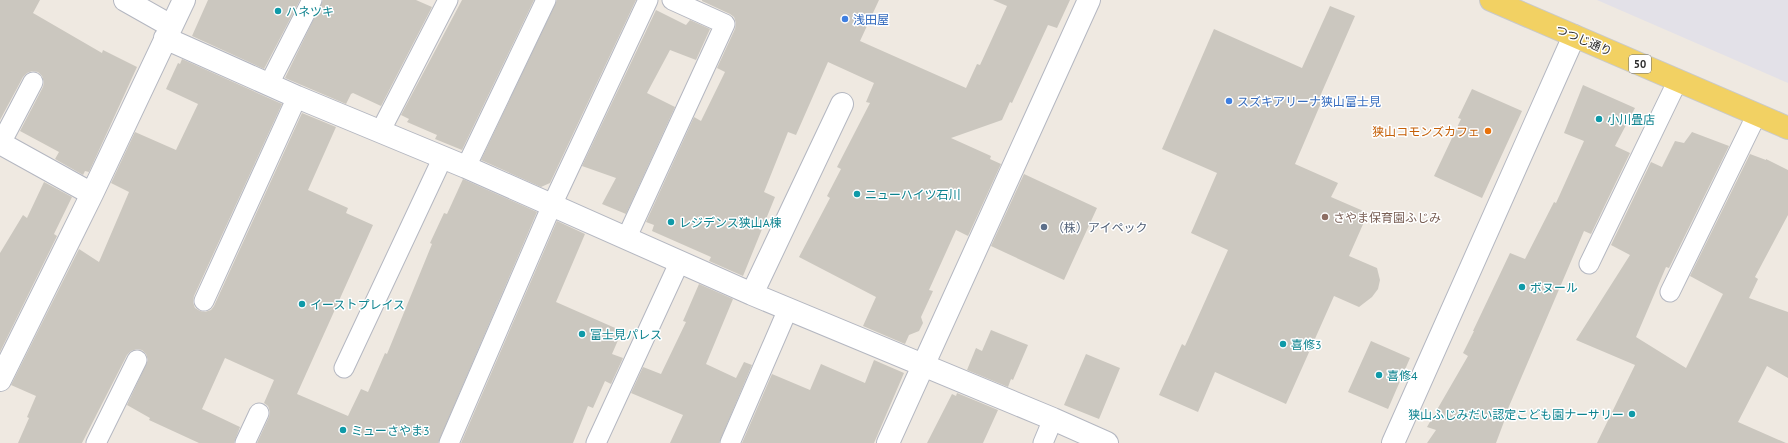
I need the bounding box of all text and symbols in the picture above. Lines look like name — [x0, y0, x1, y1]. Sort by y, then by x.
place label: ハネツキ — [286, 4, 334, 19]
marker: ハネツキ — [273, 6, 283, 16]
place label: 浅田屋 — [853, 12, 889, 27]
marker: 浅田屋 — [840, 14, 850, 24]
street label: つつじ通り — [1553, 21, 1615, 59]
road number: 50 — [1629, 55, 1651, 73]
place label: スズキアリーナ狭山富士見 — [1237, 94, 1381, 109]
marker: スズキアリーナ狭山富士見 — [1224, 96, 1234, 106]
place label: 小川畳店 — [1607, 112, 1655, 127]
marker: 小川畳店 — [1594, 114, 1604, 124]
place label: 狭山コモンズカフェ — [1372, 124, 1480, 139]
marker: 狭山コモンズカフェ — [1483, 126, 1493, 136]
place label: ニューハイツ石川 — [865, 187, 961, 202]
marker: ニューハイツ石川 — [852, 189, 862, 199]
place label: さやま保育園ふじみ — [1333, 210, 1441, 225]
marker: さやま保育園ふじみ — [1320, 212, 1330, 222]
place label: レジデンス狭山A棟 — [679, 215, 782, 230]
marker: レジデンス狭山A棟 — [666, 217, 676, 227]
place label: （株）アイペック — [1052, 220, 1147, 235]
marker: （株）アイペック — [1039, 222, 1049, 232]
place label: ボヌール — [1530, 280, 1578, 295]
marker: ボヌール — [1517, 282, 1527, 292]
place label: イーストプレイス — [310, 297, 405, 312]
marker: イーストプレイス — [297, 299, 307, 309]
place label: 富士見パレス — [590, 327, 662, 342]
marker: 富士見パレス — [577, 329, 587, 339]
place label: 喜修3 — [1291, 337, 1322, 352]
marker: 喜修3 — [1278, 339, 1288, 349]
place label: 喜修4 — [1387, 368, 1418, 383]
marker: 喜修4 — [1374, 370, 1384, 380]
place label: 狭山ふじみだい認定こども園ナーサリー — [1408, 407, 1624, 422]
marker: 狭山ふじみだい認定こども園ナーサリー — [1627, 409, 1637, 419]
place label: ミューさやま3 — [351, 423, 430, 438]
marker: ミューさやま3 — [338, 425, 348, 435]

